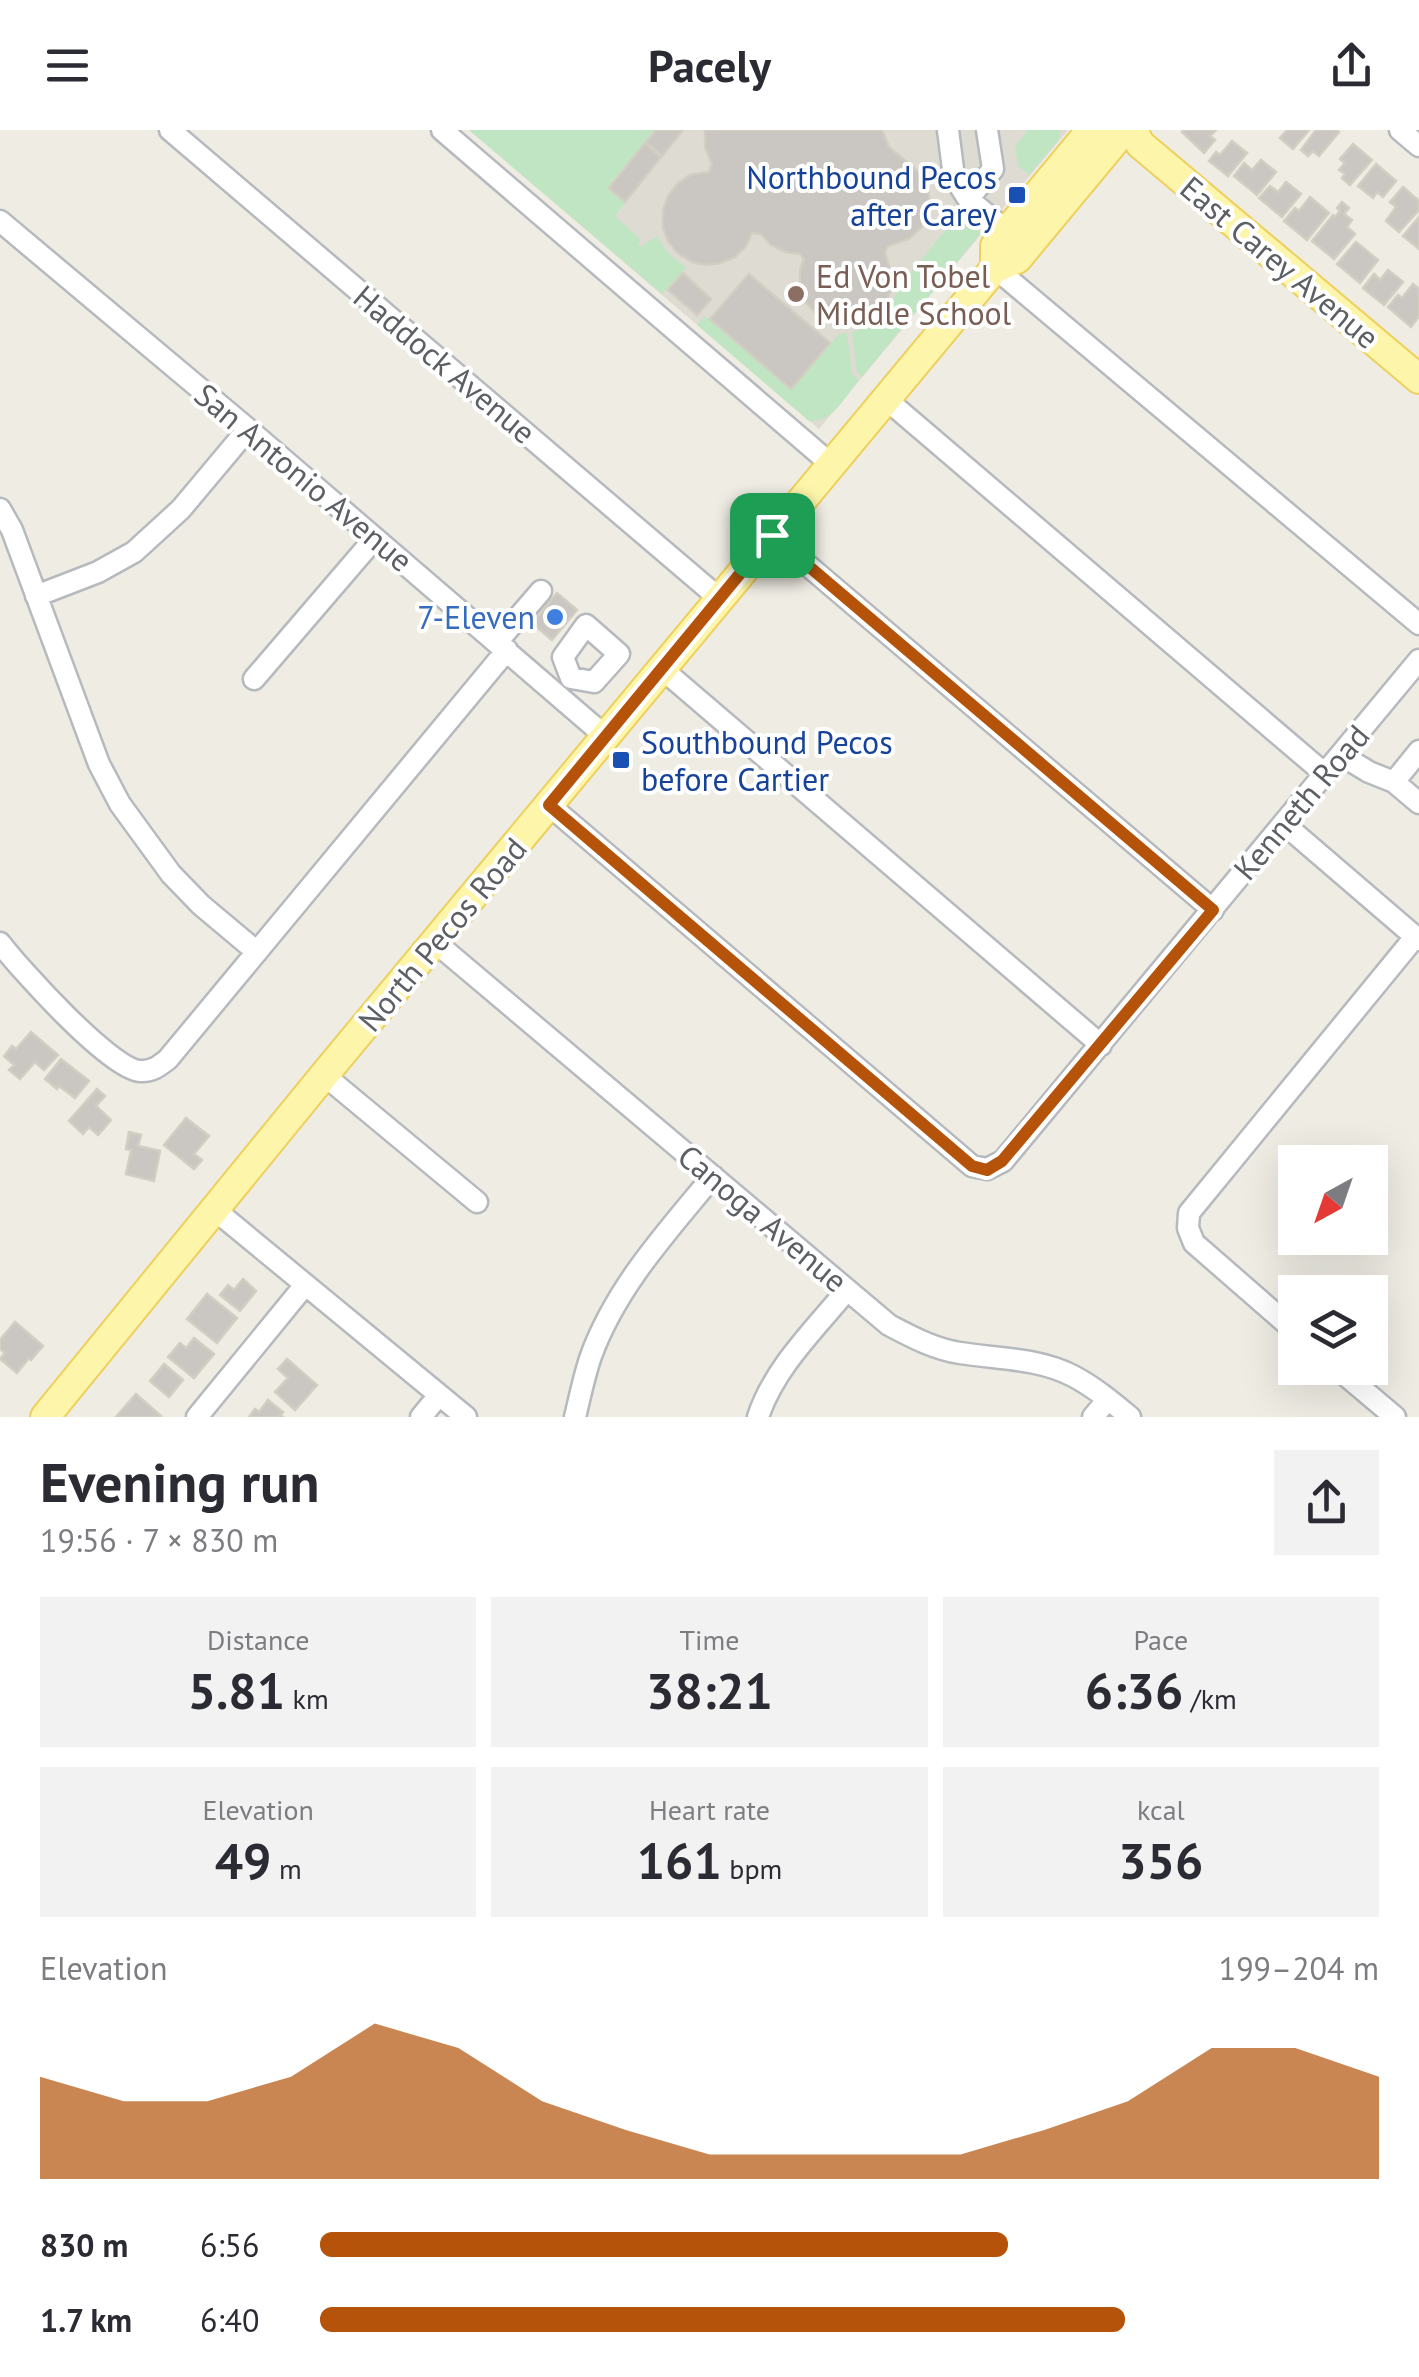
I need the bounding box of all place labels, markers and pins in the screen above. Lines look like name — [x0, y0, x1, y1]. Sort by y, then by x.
place label: Northbound Pecos after Carey — [746, 156, 997, 235]
marker: Northbound Pecos after Carey — [1006, 184, 1028, 206]
place label: Ed Von Tobel Middle School — [816, 255, 1012, 334]
marker: Ed Von Tobel Middle School — [785, 283, 807, 305]
pin — [730, 493, 815, 578]
place label: 7-Eleven — [417, 596, 535, 638]
marker: 7-Eleven — [544, 606, 566, 628]
place label: Southbound Pecos before Cartier — [641, 721, 893, 800]
marker: Southbound Pecos before Cartier — [610, 749, 632, 771]

